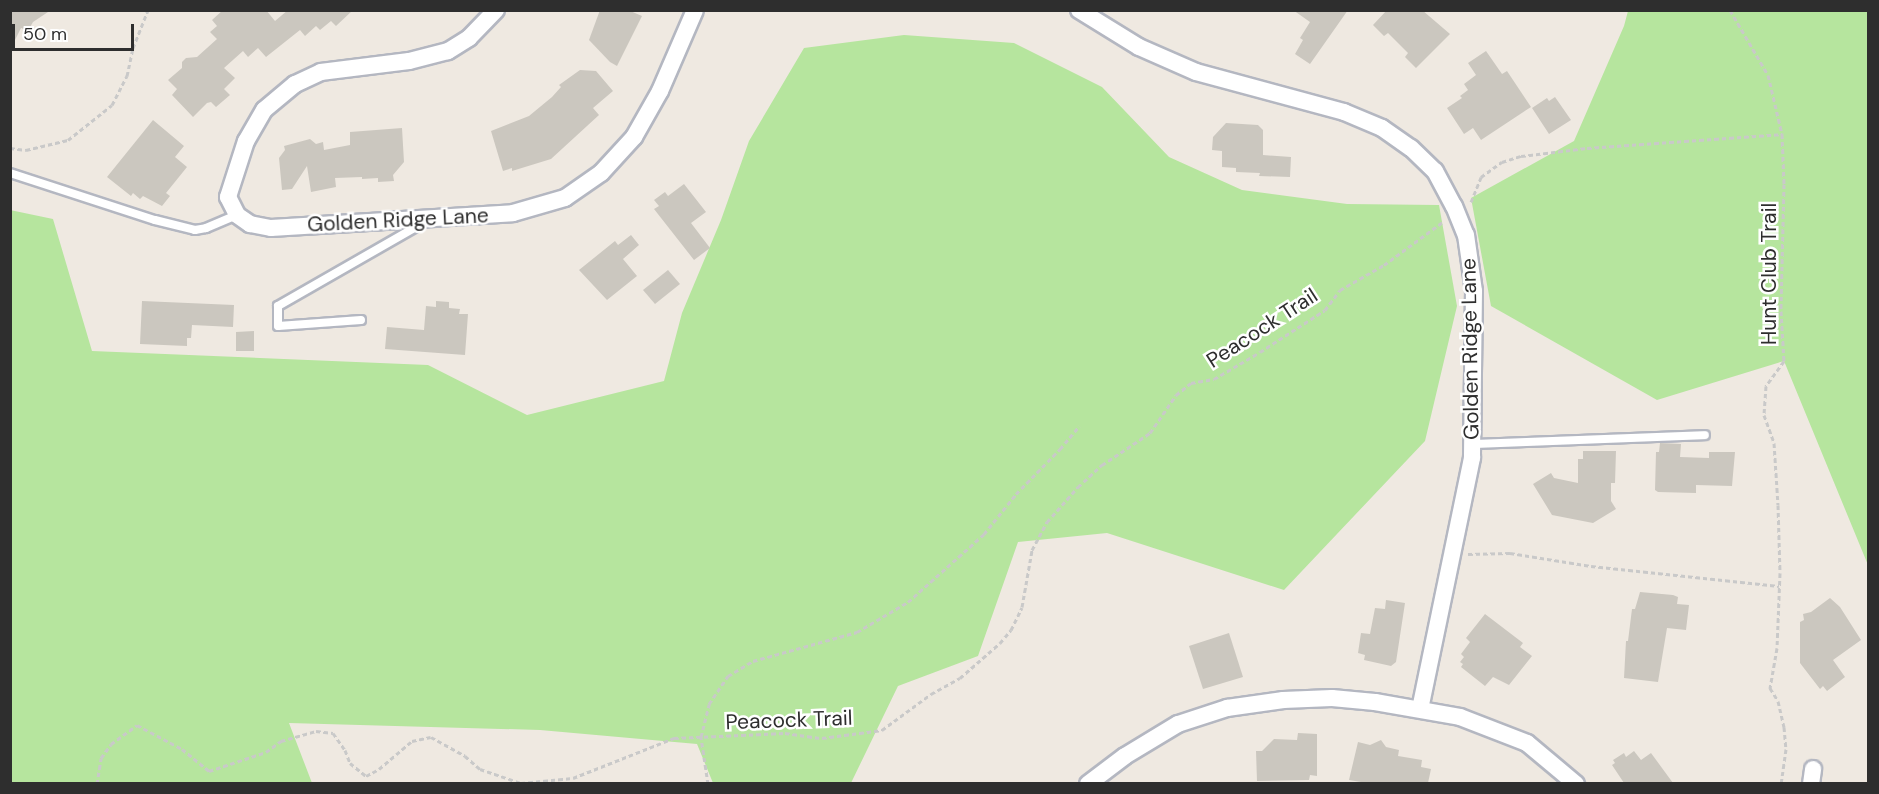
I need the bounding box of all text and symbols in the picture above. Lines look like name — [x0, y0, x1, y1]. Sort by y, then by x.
scale bar — [15, 12, 136, 50]
text: 50 m — [23, 22, 67, 46]
street label: Golden Ridge Lane — [307, 203, 489, 237]
street label: Hunt Club Trail — [1756, 203, 1782, 345]
street label: Golden Ridge Lane — [1456, 258, 1484, 440]
street label: Peacock Trail — [1202, 283, 1322, 373]
street label: Peacock Trail — [725, 705, 853, 735]

